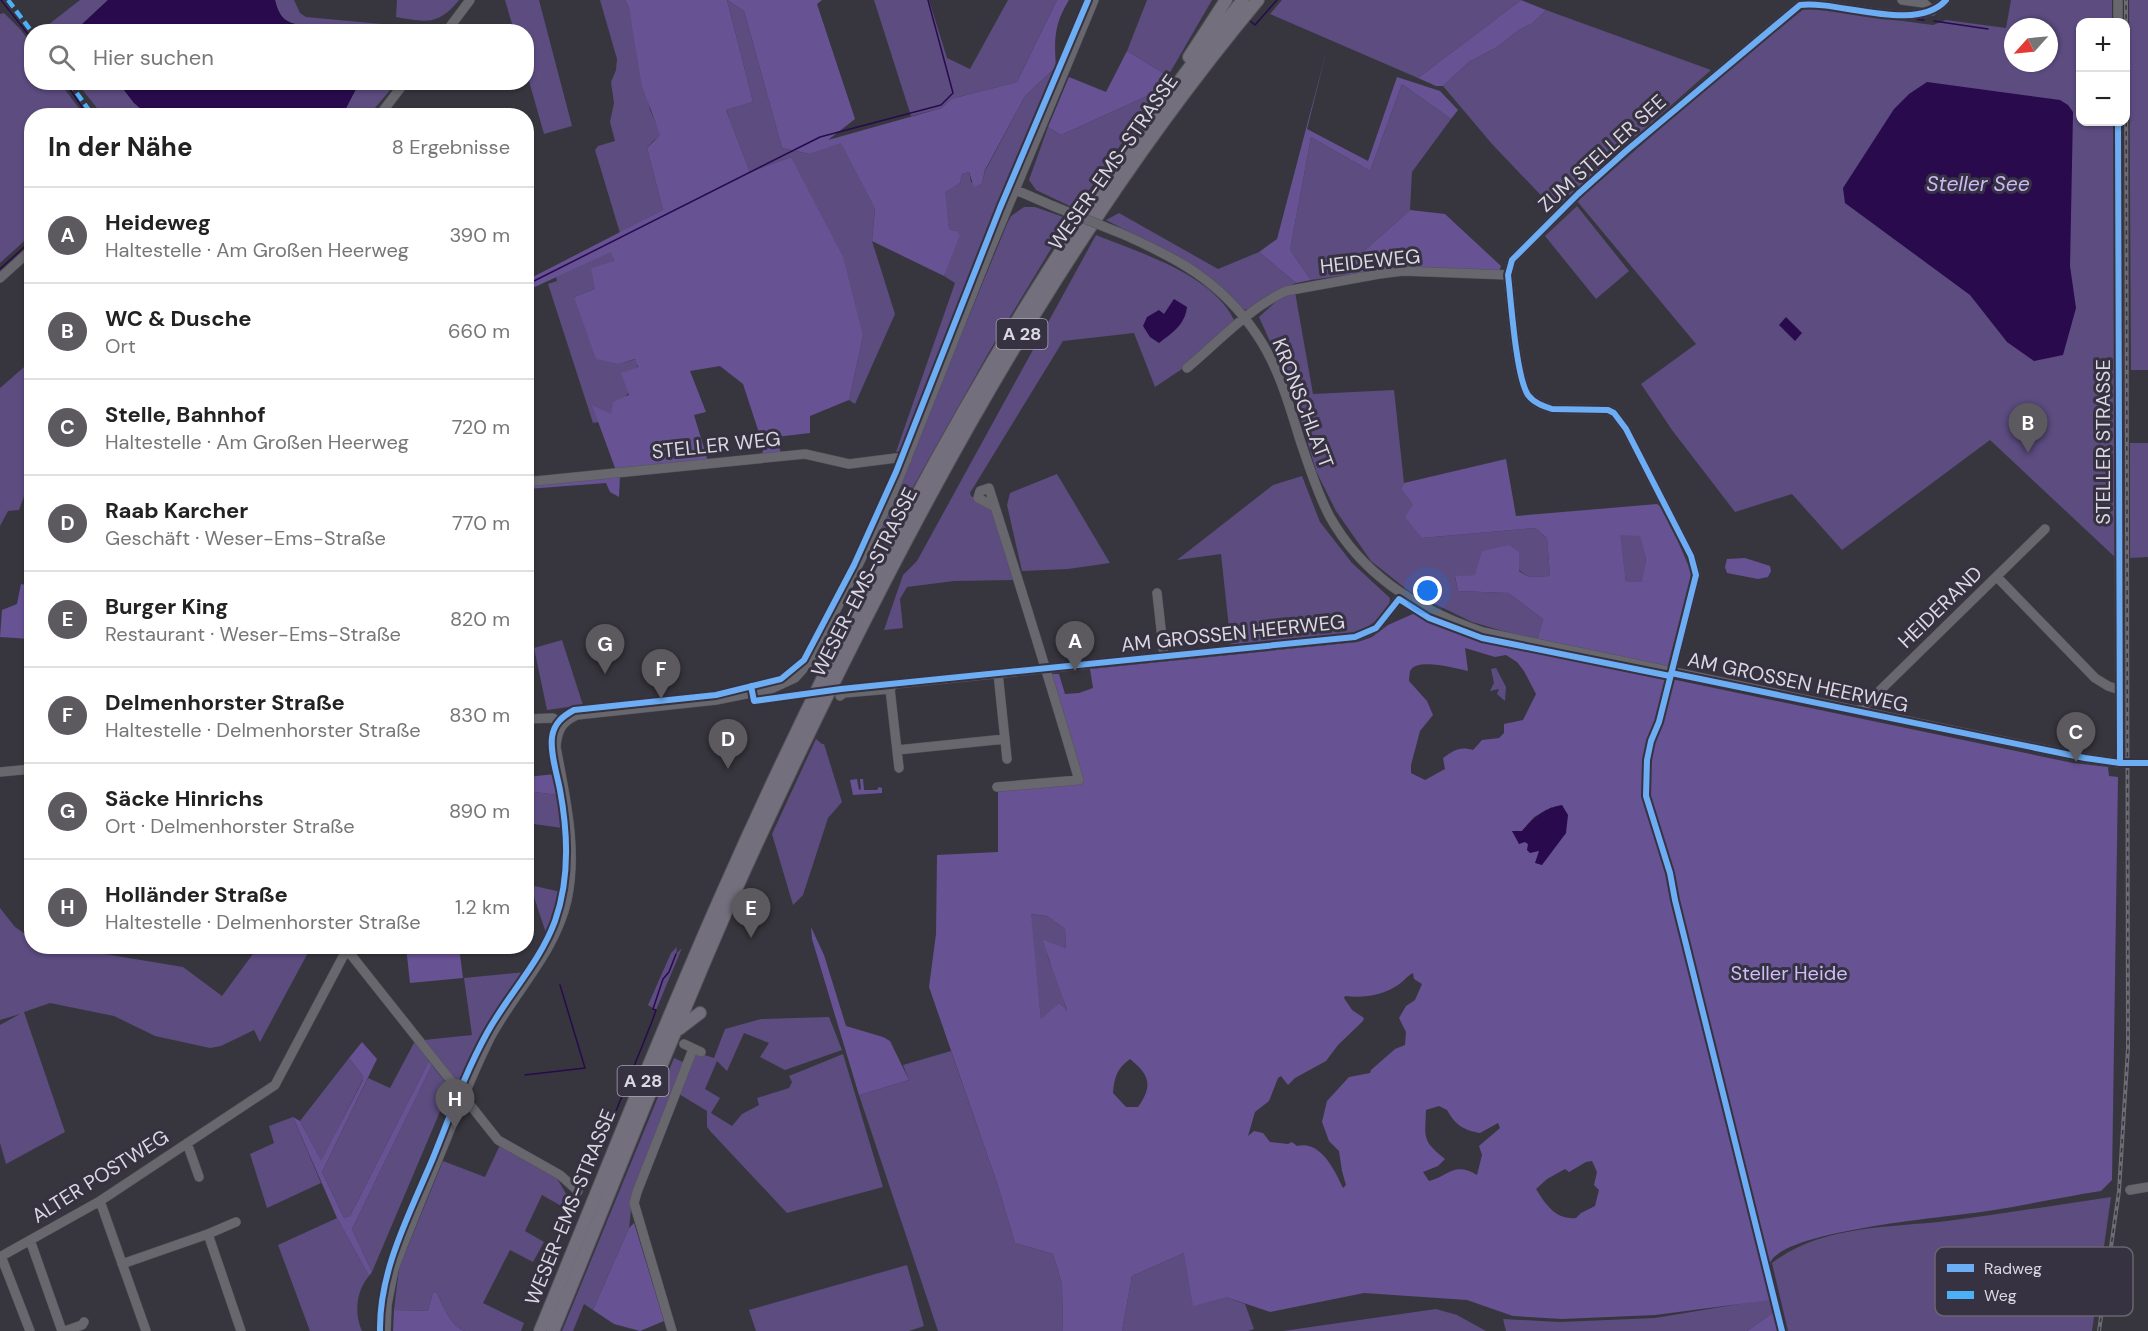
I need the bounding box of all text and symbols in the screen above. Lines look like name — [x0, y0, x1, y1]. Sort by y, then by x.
north arrow — [2004, 18, 2058, 72]
map controls — [2076, 18, 2130, 126]
button: + — [2076, 18, 2130, 72]
search box — [24, 24, 534, 90]
icon: search — [45, 41, 78, 74]
text: Hier suchen — [93, 43, 214, 72]
street label: WESER-EMS-STRASSE — [1042, 69, 1184, 255]
button: − — [2076, 72, 2130, 126]
street label: ZUM STELLER SEE — [1533, 89, 1671, 217]
text: In der Nähe — [48, 130, 193, 164]
text: 8 Ergebnisse — [392, 134, 510, 160]
water label: Steller See — [1926, 170, 2030, 198]
text: Heideweg — [105, 208, 211, 237]
text: A — [60, 222, 75, 248]
text: 390 m — [449, 222, 510, 248]
text: Haltestelle · Am Großen Heerweg — [105, 237, 409, 263]
street label: HEIDEWEG — [1319, 243, 1421, 279]
text: WC & Dusche — [105, 304, 252, 333]
text: B — [61, 318, 74, 344]
text: 660 m — [448, 318, 510, 344]
road number: A 28 — [996, 319, 1048, 349]
text: Ort — [105, 333, 136, 359]
street label: KRONSCHLATT — [1266, 334, 1340, 472]
street label: STELLER STRASSE — [2090, 359, 2116, 525]
text: Stelle, Bahnhof — [105, 400, 266, 429]
pin: B — [2008, 404, 2048, 453]
text: C — [60, 414, 75, 440]
text: 720 m — [452, 414, 510, 440]
street label: STELLER WEG — [650, 425, 782, 465]
text: Haltestelle · Am Großen Heerweg — [105, 429, 409, 455]
street label: WESER-EMS-STRASSE — [805, 483, 923, 681]
text: Raab Karcher — [105, 496, 248, 525]
text: D — [60, 510, 75, 536]
text: 770 m — [452, 510, 510, 536]
text: Geschäft · Weser-Ems-Straße — [105, 525, 386, 551]
street label: HEIDERAND — [1892, 560, 1988, 654]
your location — [1413, 576, 1442, 605]
text: Burger King — [105, 592, 229, 621]
text: E — [62, 606, 73, 632]
text: 820 m — [450, 606, 510, 632]
street label: AM GROSSEN HEERWEG — [1120, 608, 1346, 658]
text: Restaurant · Weser-Ems-Straße — [105, 621, 401, 647]
pin: A — [1056, 622, 1094, 671]
pin: G — [586, 624, 624, 674]
street label: AM GROSSEN HEERWEG — [1685, 646, 1911, 718]
pin: F — [642, 650, 680, 699]
text: Delmenhorster Straße — [105, 688, 345, 717]
text: F — [62, 702, 73, 728]
text: 830 m — [449, 702, 510, 728]
pin: C — [2056, 712, 2096, 762]
text: Haltestelle · Delmenhorster Straße — [105, 717, 421, 743]
pin: D — [708, 720, 748, 769]
text: Säcke Hinrichs — [105, 784, 264, 813]
text: G — [60, 798, 75, 824]
text: 890 m — [449, 798, 510, 824]
text: Ort · Delmenhorster Straße — [105, 813, 355, 839]
text: Holländer Straße — [105, 880, 288, 909]
pin: E — [732, 888, 771, 938]
text: H — [60, 894, 75, 920]
text: 1.2 km — [455, 894, 510, 920]
text: Haltestelle · Delmenhorster Straße — [105, 909, 421, 935]
park label: Steller Heide — [1730, 960, 1848, 986]
road number: A 28 — [618, 1066, 668, 1096]
pin: H — [436, 1080, 474, 1129]
street label: WESER-EMS-STRASSE — [519, 1105, 621, 1309]
street label: ALTER POSTWEG — [27, 1123, 173, 1229]
legend — [1935, 1247, 2133, 1316]
text: Radweg — [1984, 1258, 2042, 1279]
text: Weg — [1984, 1285, 2017, 1306]

